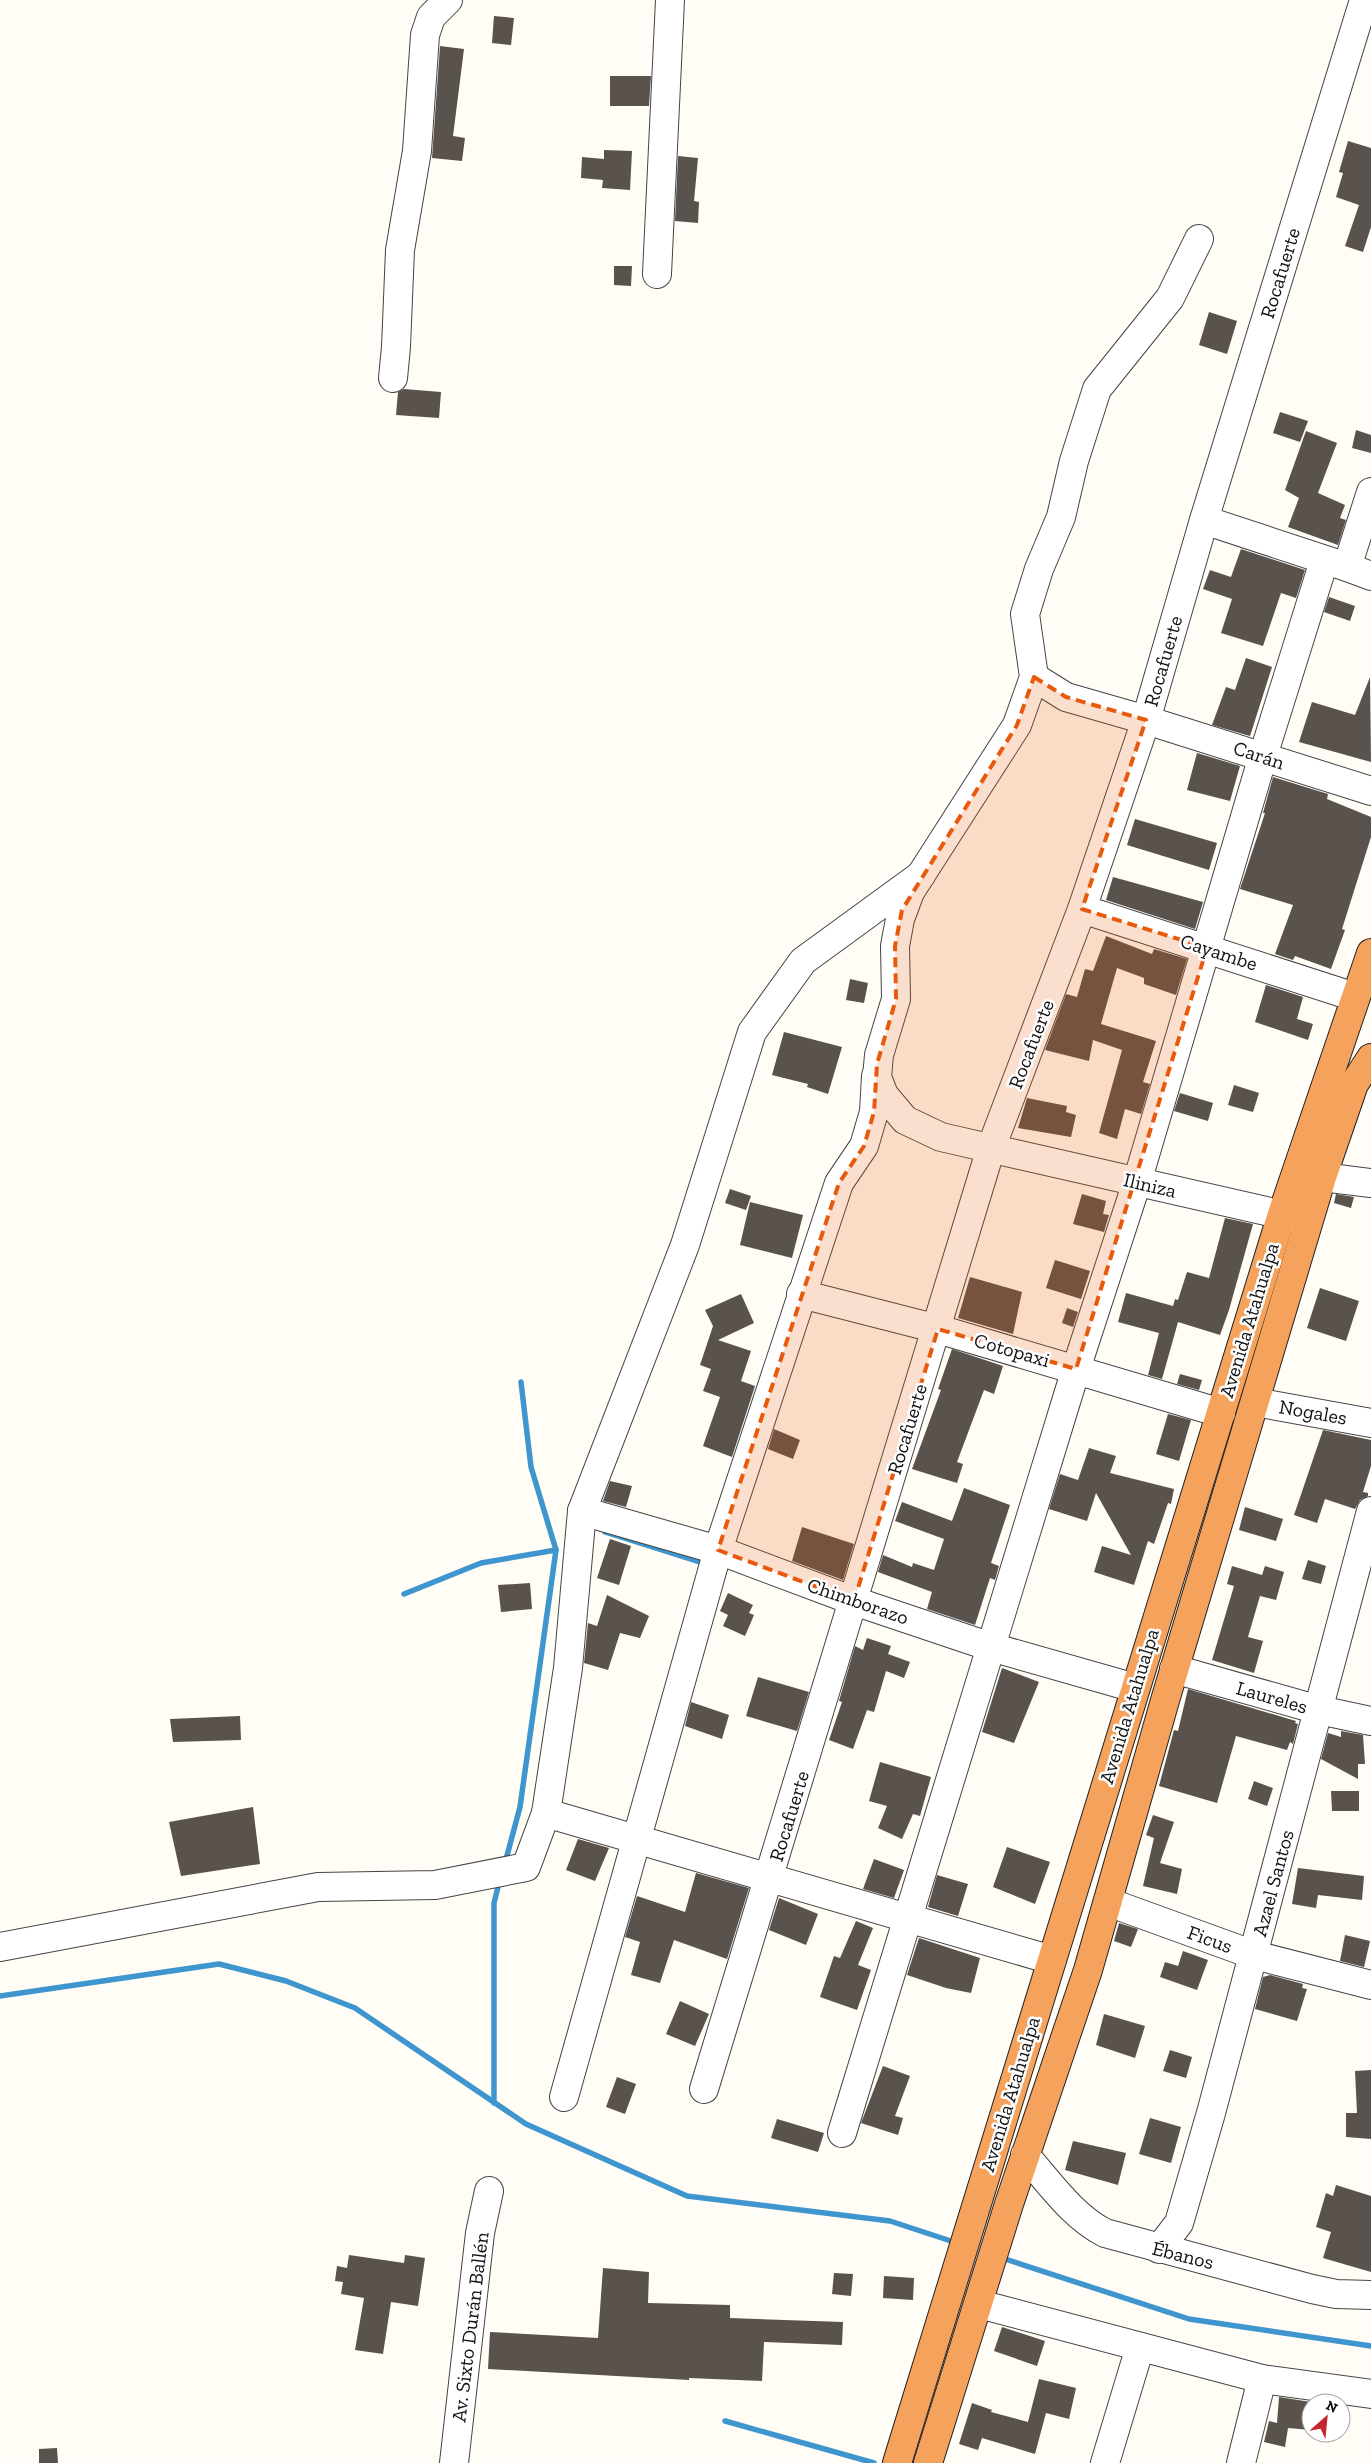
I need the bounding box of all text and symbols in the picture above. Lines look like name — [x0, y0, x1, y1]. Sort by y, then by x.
street label: Rocafuerte — [1255, 225, 1305, 321]
street label: Rocafuerte — [1139, 613, 1187, 709]
street label: Carán — [1231, 736, 1288, 775]
street label: Cayambe — [1178, 928, 1260, 976]
street label: Rocafuerte — [1003, 996, 1059, 1092]
street label: Iliniza — [1121, 1167, 1179, 1203]
street label: Avenida Atahualpa — [1214, 1239, 1284, 1400]
street label: Cotopaxi — [971, 1328, 1053, 1372]
street label: Rocafuerte — [882, 1381, 932, 1477]
street label: Nogales — [1277, 1394, 1349, 1430]
street label: Chimborazo — [804, 1572, 912, 1630]
street label: Avenida Atahualpa — [1094, 1625, 1164, 1786]
street label: Laureles — [1234, 1675, 1310, 1719]
street label: Rocafuerte — [764, 1768, 814, 1864]
street label: Azael Santos — [1247, 1827, 1299, 1939]
street label: Ficus — [1184, 1920, 1236, 1958]
street label: Avenida Atahualpa — [975, 2013, 1045, 2174]
street label: Av. Sixto Durán Ballén — [446, 2230, 494, 2423]
street label: Ébanos — [1150, 2236, 1216, 2274]
north arrow — [1301, 2393, 1351, 2443]
text: N — [1323, 2397, 1341, 2417]

